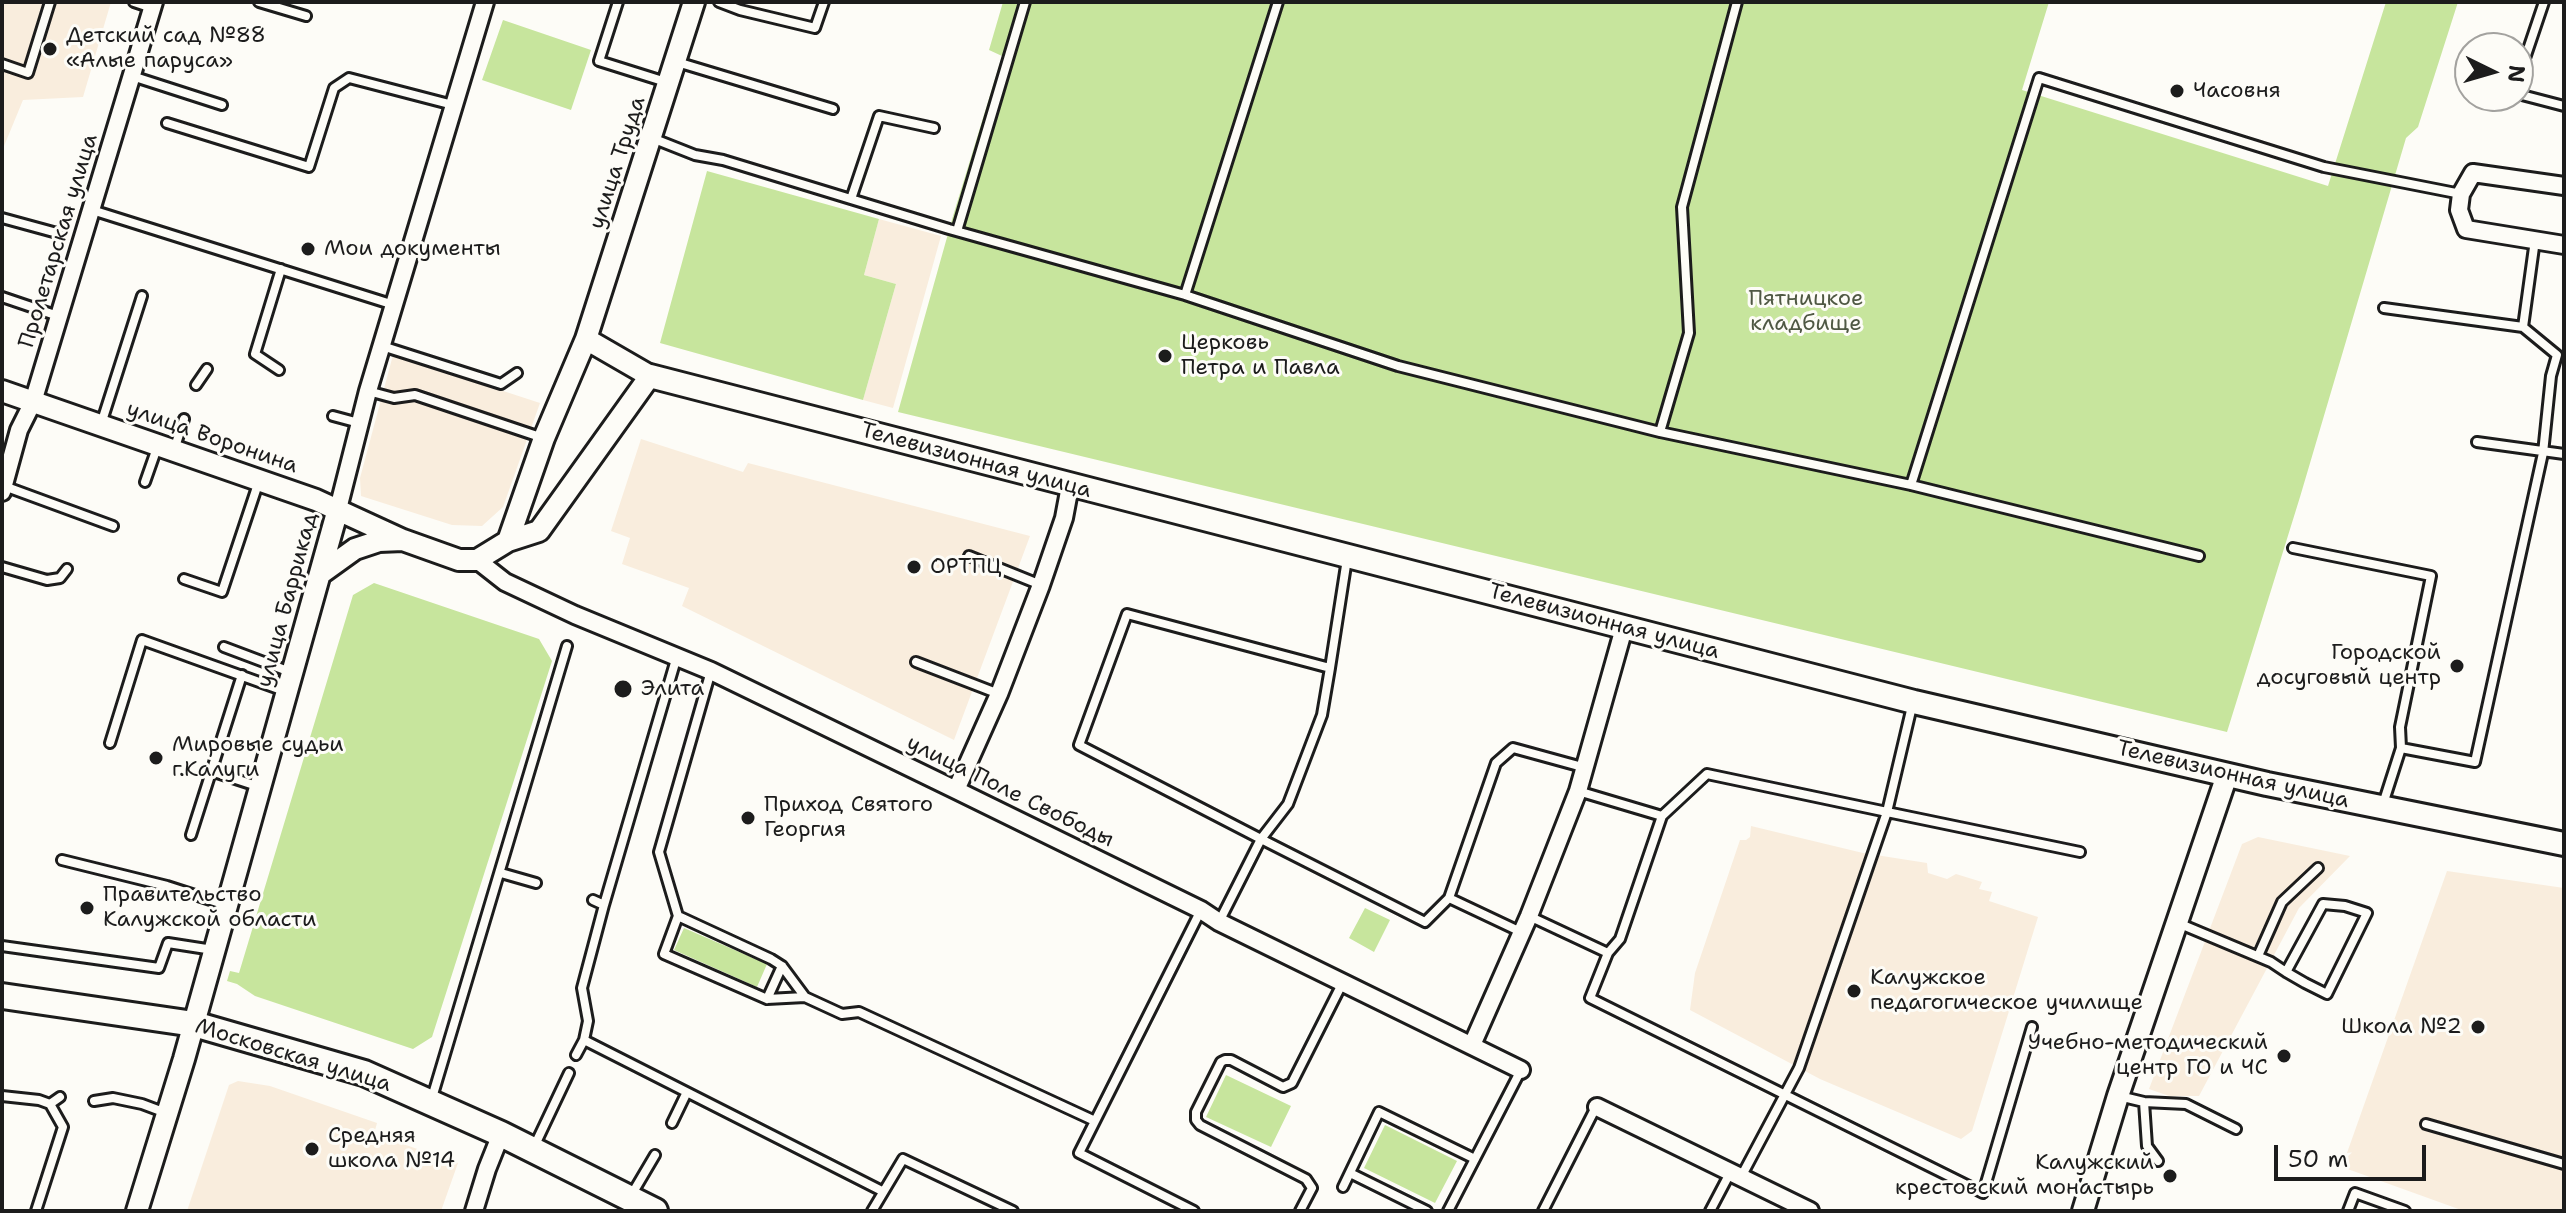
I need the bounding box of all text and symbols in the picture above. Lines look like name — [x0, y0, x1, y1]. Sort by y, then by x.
place label: Детский сад №88 «Алые паруса» — [66, 23, 266, 74]
north arrow — [2454, 32, 2534, 112]
marker: Детский сад №88 «Алые паруса» — [41, 40, 59, 58]
text: N — [2501, 64, 2532, 84]
place label: Часовня — [2193, 78, 2281, 104]
marker: Часовня — [2168, 82, 2186, 100]
street label: улица Труда — [584, 93, 652, 233]
street label: Пролетарская улица — [14, 131, 104, 351]
place label: Мои документы — [324, 236, 501, 262]
marker: Мои документы — [299, 240, 317, 258]
park label: Пятницкое кладбище — [1749, 286, 1863, 338]
place label: Церковь Петра и Павла — [1181, 330, 1340, 382]
marker: Церковь Петра и Павла — [1156, 347, 1174, 365]
street label: улица Воронина — [123, 396, 301, 480]
street label: Телевизионная улица — [858, 418, 1094, 504]
street label: улица Баррикад — [252, 510, 324, 690]
place label: ОРТПЦ — [930, 554, 1002, 580]
marker: ОРТПЦ — [905, 558, 923, 576]
street label: Телевизионная улица — [1486, 579, 1722, 665]
place label: Городской досуговый центр — [2257, 640, 2441, 692]
marker: Городской досуговый центр — [2448, 657, 2466, 675]
place label: Элита — [641, 676, 704, 702]
marker: Элита — [612, 678, 634, 700]
street label: улица Поле Свободы — [902, 730, 1118, 854]
place label: Мировые судьи г.Калуги — [172, 732, 344, 784]
street label: Телевизионная улица — [2114, 735, 2352, 815]
marker: Мировые судьи г.Калуги — [147, 749, 165, 767]
place label: Приход Святого Георгия — [764, 792, 933, 844]
marker: Приход Святого Георгия — [739, 809, 757, 827]
place label: Правительство Калужской области — [103, 882, 316, 934]
marker: Правительство Калужской области — [78, 899, 96, 917]
place label: Калужское педагогическое училище — [1870, 965, 2143, 1016]
marker: Калужское педагогическое училище — [1845, 982, 1863, 1000]
street label: Московская улица — [192, 1014, 394, 1098]
place label: Школа №2 — [2341, 1014, 2462, 1040]
marker: Школа №2 — [2469, 1018, 2487, 1036]
place label: Учебно-методический центр ГО и ЧС — [2028, 1030, 2268, 1082]
marker: Учебно-методический центр ГО и ЧС — [2275, 1047, 2293, 1065]
place label: Средняя школа №14 — [328, 1123, 455, 1174]
scale bar — [2278, 1129, 2430, 1179]
marker: Средняя школа №14 — [303, 1140, 321, 1158]
text: 50 m — [2288, 1143, 2348, 1175]
place label: Калужский крестовский монастырь — [1895, 1150, 2154, 1202]
marker: Калужский крестовский монастырь — [2161, 1167, 2179, 1185]

